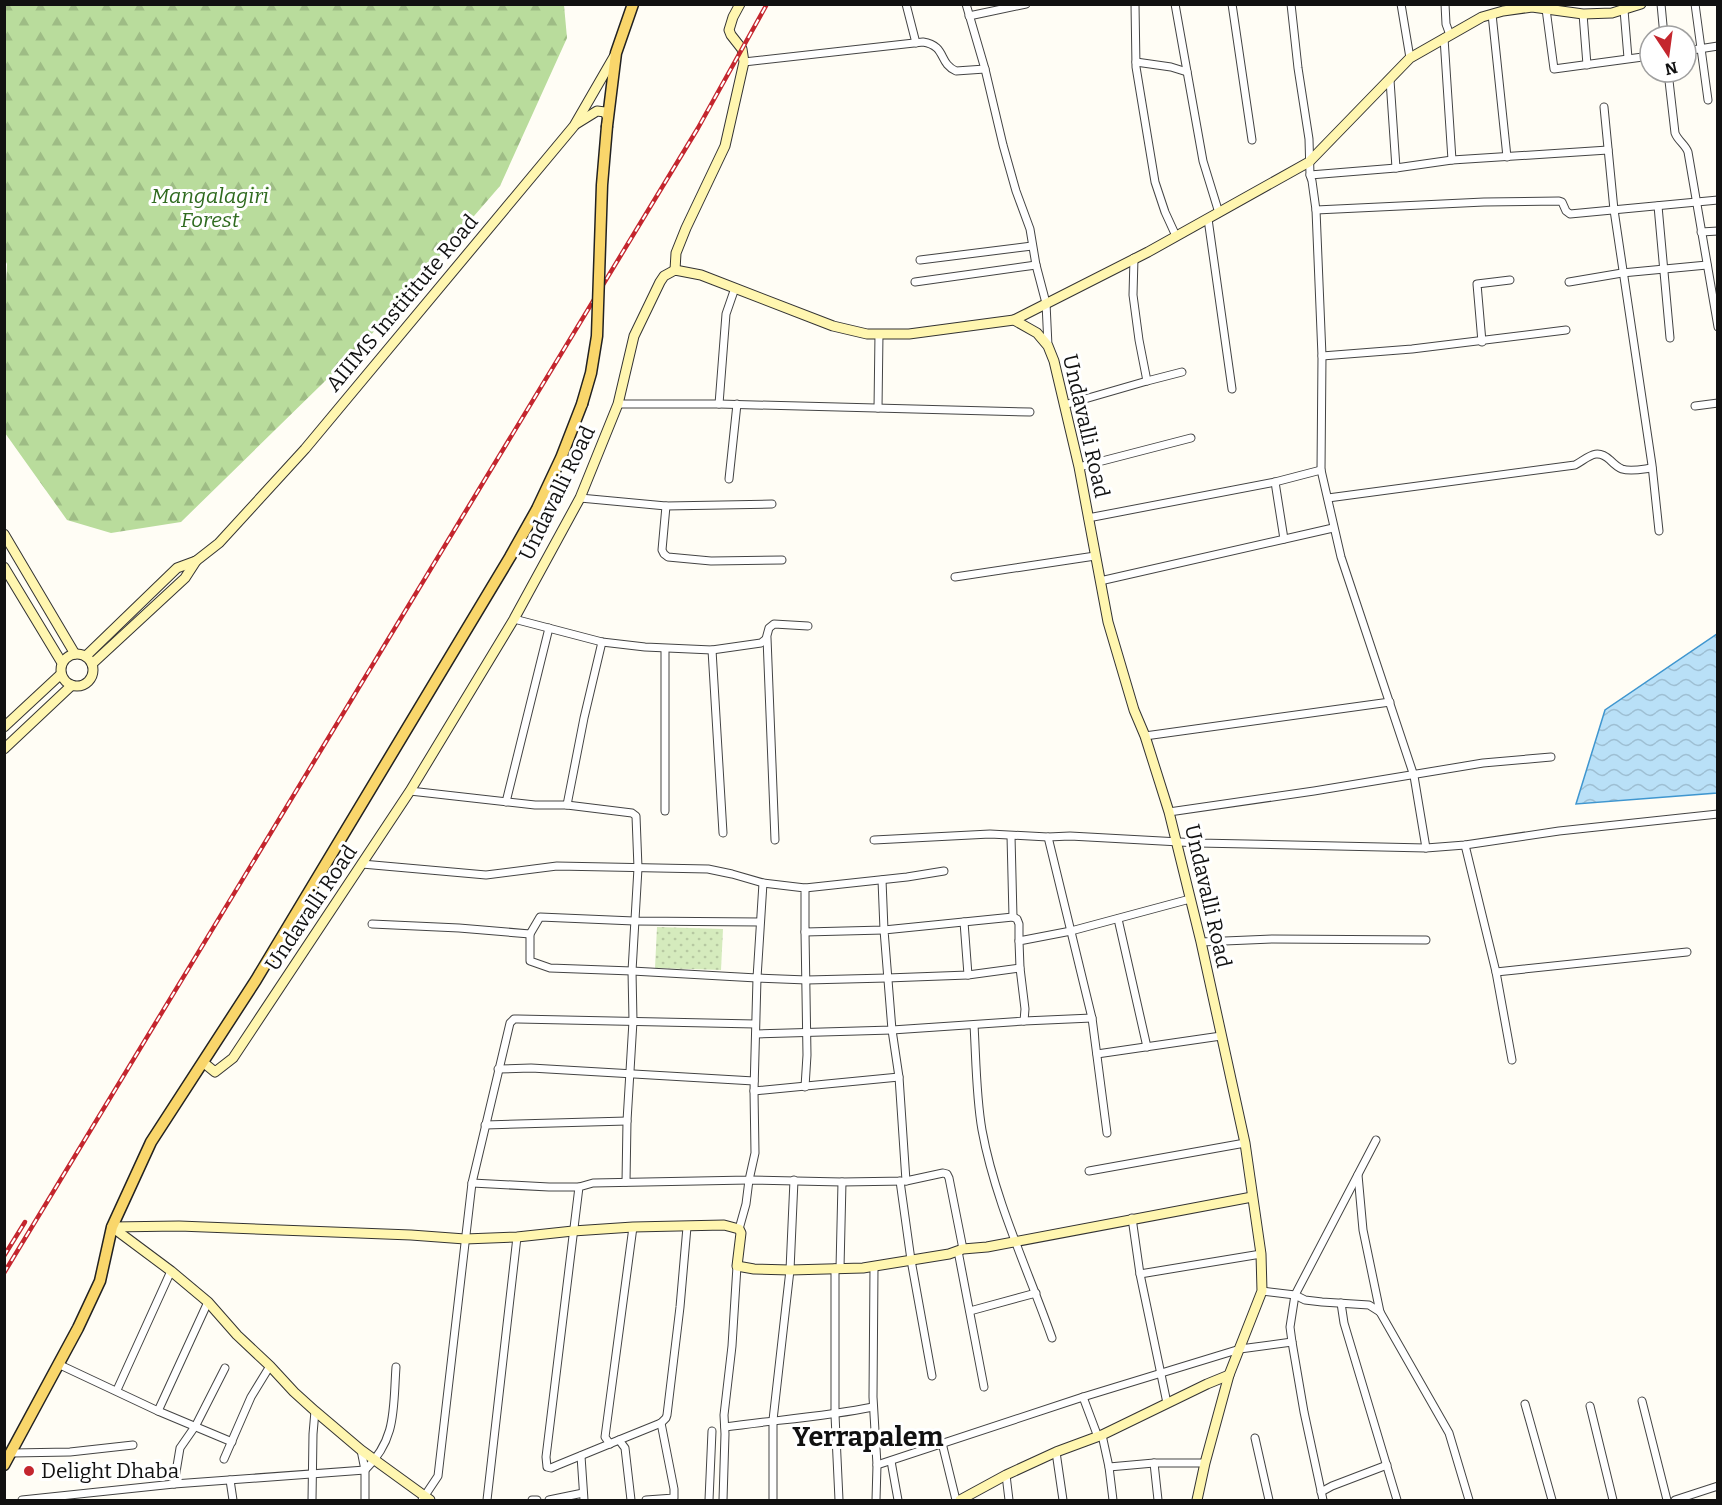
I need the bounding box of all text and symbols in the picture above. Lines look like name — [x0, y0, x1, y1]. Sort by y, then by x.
north arrow — [1638, 24, 1698, 84]
text: N — [1663, 57, 1679, 79]
park label: Mangalagiri Forest — [151, 183, 269, 233]
street label: AIIIMS Instititute Road — [320, 209, 484, 397]
street label: Undavalli Road — [1057, 352, 1115, 500]
street label: Undavalli Road — [513, 422, 601, 564]
street label: Undavalli Road — [1179, 822, 1237, 970]
street label: Undavalli Road — [259, 840, 363, 976]
district label: Yerrapalem — [793, 1421, 944, 1453]
place label: Delight Dhaba — [41, 1458, 180, 1484]
marker: Delight Dhaba — [22, 1464, 36, 1478]

